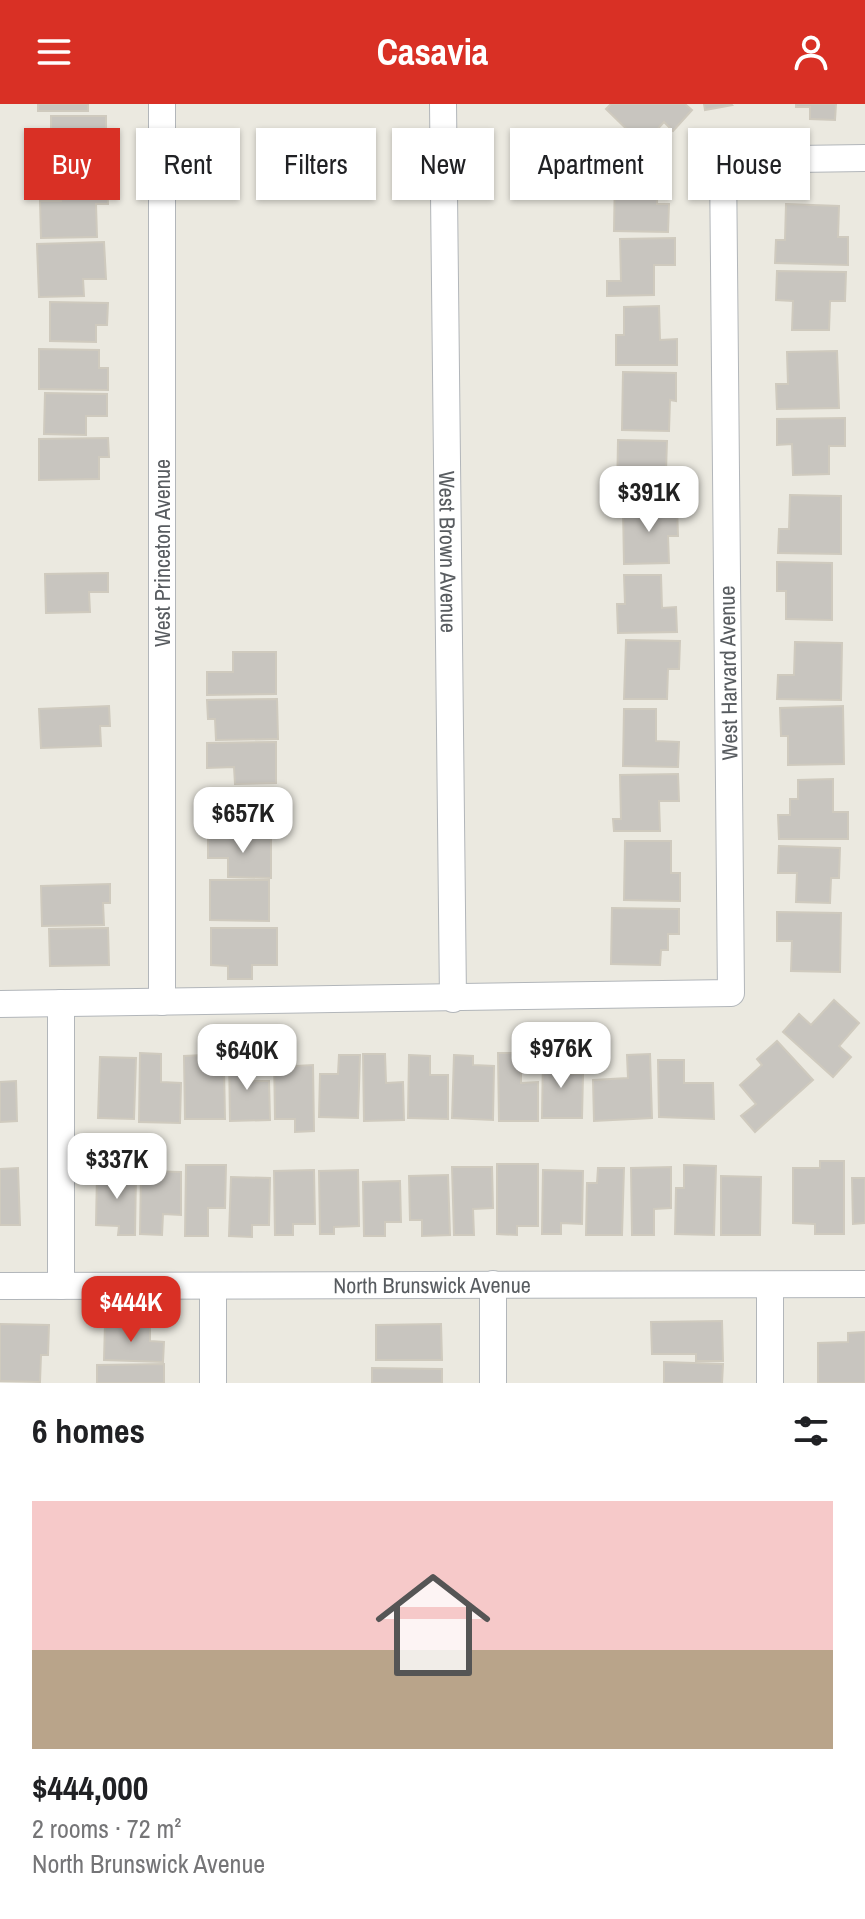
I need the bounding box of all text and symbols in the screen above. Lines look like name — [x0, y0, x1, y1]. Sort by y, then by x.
text: Casavia — [377, 28, 488, 76]
icon: menu — [32, 30, 76, 74]
icon: person — [789, 30, 833, 74]
chip: Buy — [24, 128, 120, 200]
chip: Rent — [136, 128, 240, 200]
chip: Filters — [256, 128, 376, 200]
chip: New — [392, 128, 494, 200]
chip: Apartment — [510, 128, 672, 200]
chip: House — [688, 128, 810, 200]
street label: West Princeton Avenue — [147, 459, 177, 647]
pin: $391K — [593, 466, 705, 534]
street label: West Brown Avenue — [432, 471, 464, 633]
text: $391K — [618, 474, 680, 509]
street label: West Harvard Avenue — [711, 585, 745, 761]
pin: $657K — [187, 787, 299, 855]
text: $657K — [212, 795, 274, 830]
pin: $976K — [505, 1022, 617, 1090]
pin: $640K — [191, 1024, 303, 1092]
text: $976K — [530, 1030, 592, 1065]
text: $640K — [216, 1032, 278, 1067]
pin: $337K — [61, 1133, 173, 1201]
text: $337K — [86, 1141, 148, 1176]
street label: North Brunswick Avenue — [333, 1270, 531, 1300]
pin: $444K — [75, 1276, 187, 1344]
text: $444K — [100, 1284, 162, 1319]
text: 6 homes — [32, 1408, 145, 1454]
icon: filters — [789, 1409, 833, 1453]
icon: home — [361, 1553, 505, 1697]
text: $444,000 — [32, 1765, 148, 1811]
text: 2 rooms · 72 m² — [32, 1811, 181, 1846]
text: North Brunswick Avenue — [32, 1846, 265, 1881]

